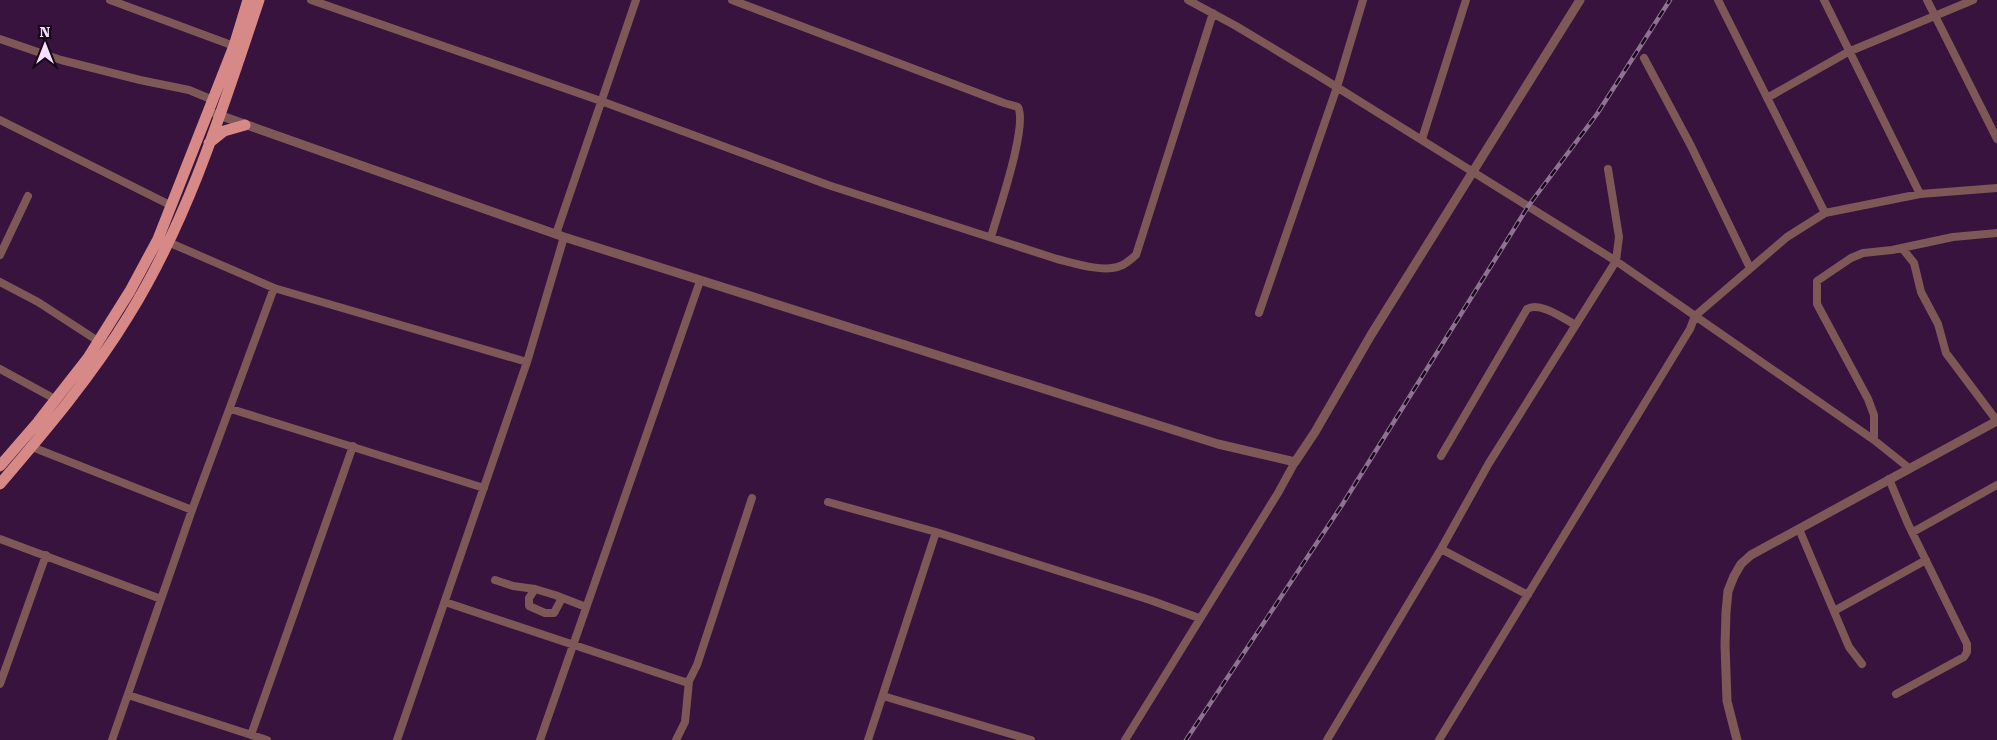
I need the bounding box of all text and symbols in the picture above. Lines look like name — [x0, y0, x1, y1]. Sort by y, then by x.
north arrow — [20, 20, 70, 70]
text: N — [40, 24, 51, 40]

